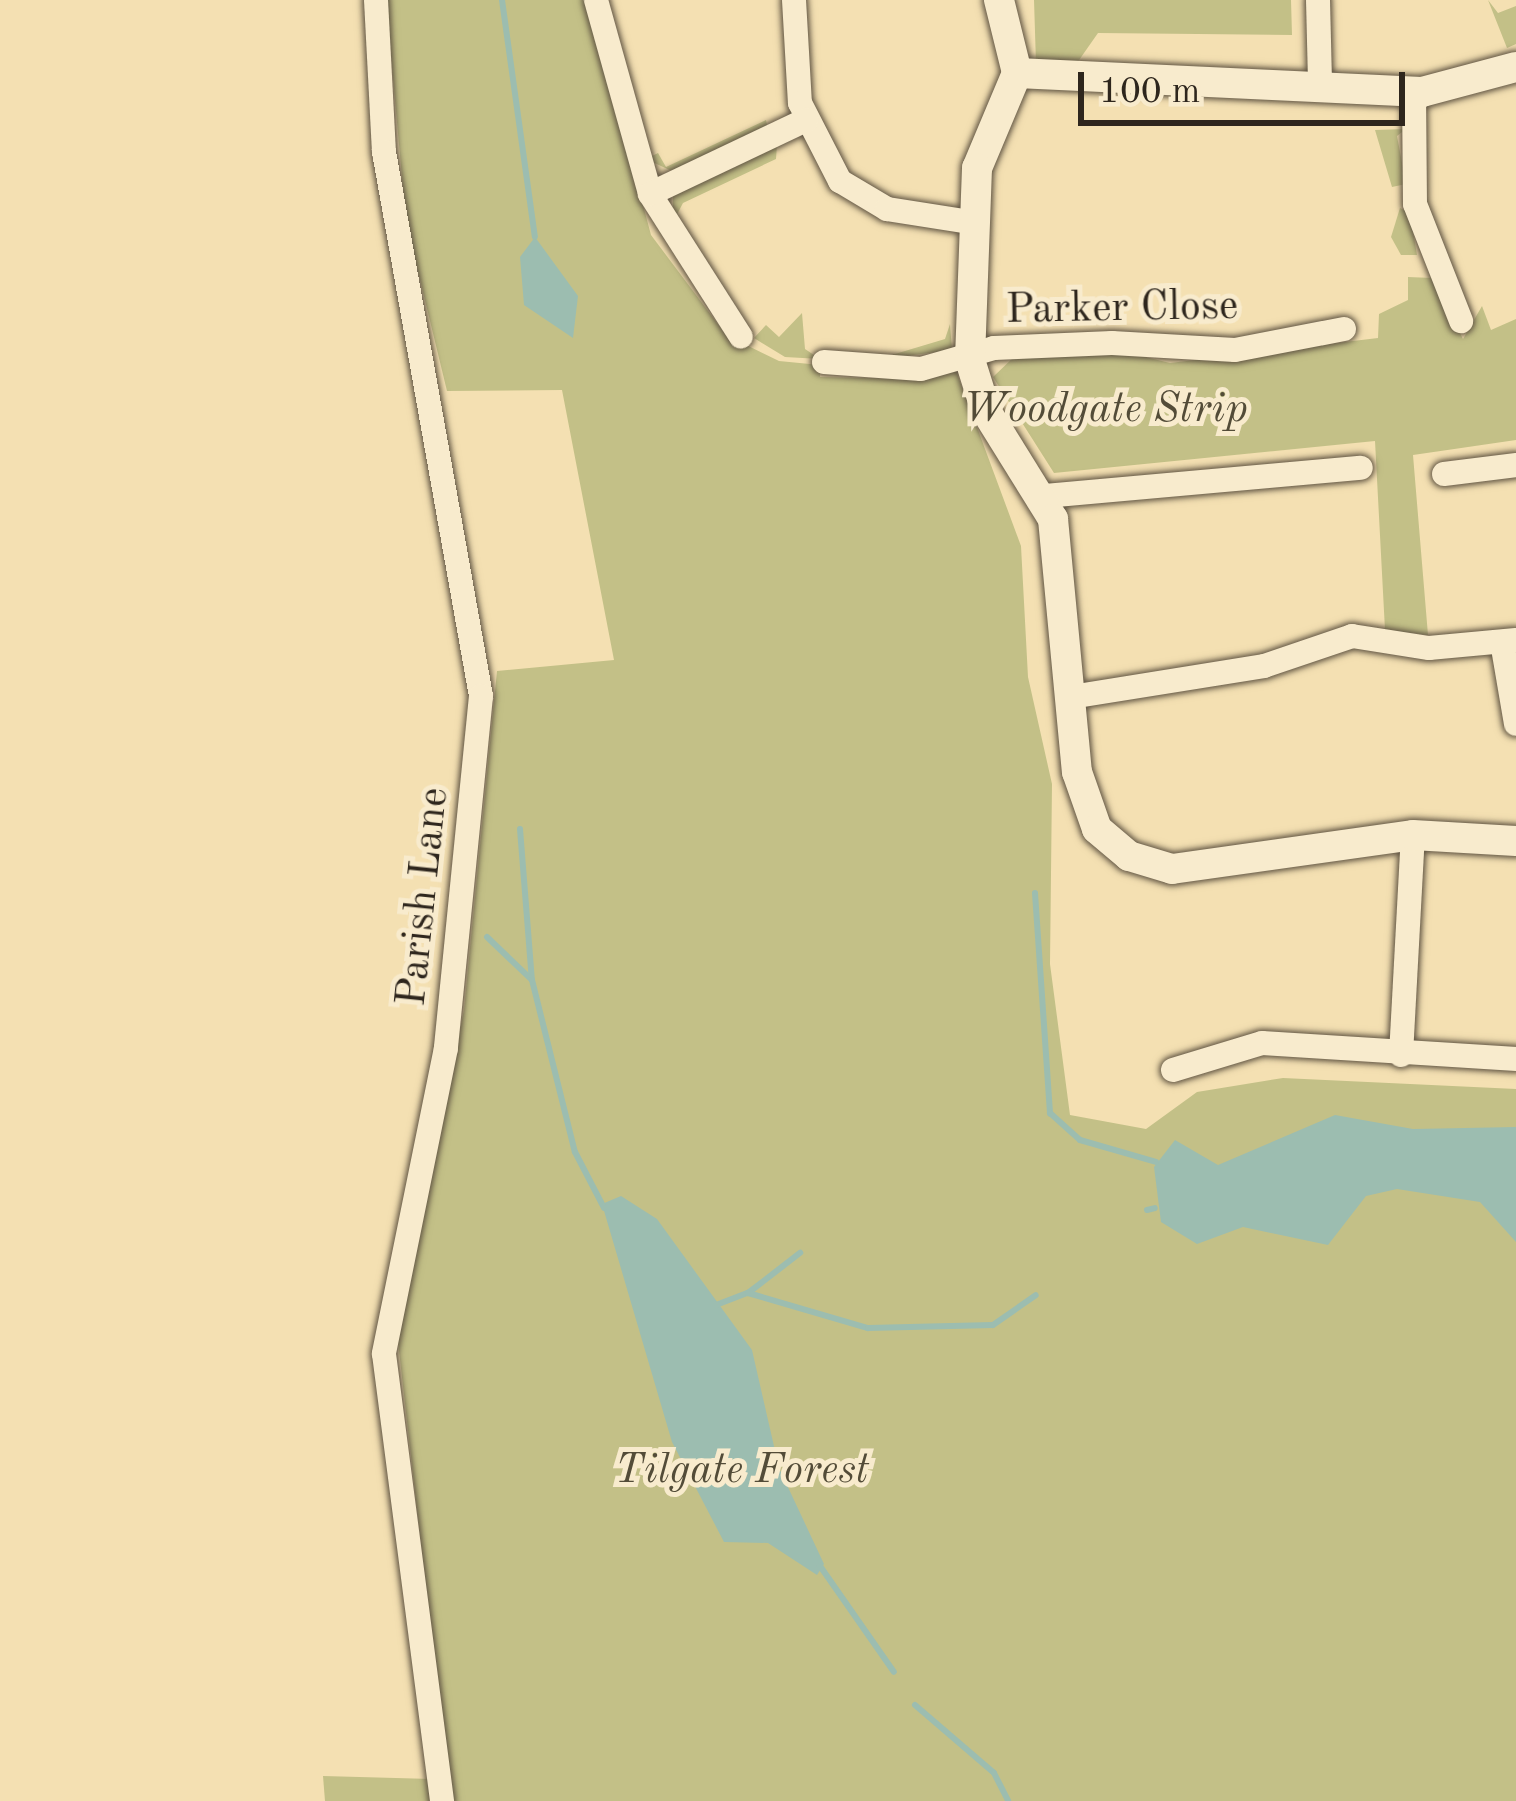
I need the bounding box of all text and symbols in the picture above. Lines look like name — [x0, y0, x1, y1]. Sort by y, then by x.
scale bar — [1084, 48, 1411, 122]
text: 100 m — [1099, 75, 1200, 111]
street label: Parker Close — [1005, 282, 1239, 336]
park label: Woodgate Strip — [962, 385, 1248, 435]
street label: Parish Lane — [387, 785, 461, 1009]
park label: Tilgate Forest — [615, 1446, 869, 1496]

